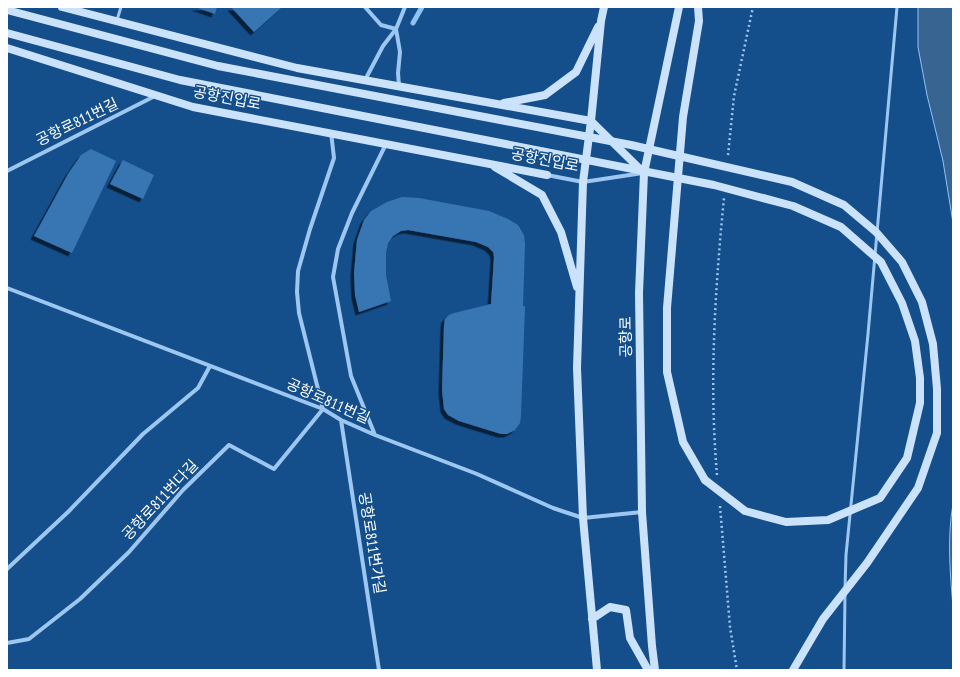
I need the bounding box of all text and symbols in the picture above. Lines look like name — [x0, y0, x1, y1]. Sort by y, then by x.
street label: 공항진입로 — [191, 82, 263, 113]
street label: 공항로811번길 — [33, 93, 121, 150]
street label: 공항진입로 — [509, 144, 581, 175]
street label: 공항로 — [616, 316, 635, 358]
street label: 공항로811번길 — [284, 374, 373, 427]
street label: 공항로811번다길 — [118, 455, 202, 544]
street label: 공항로811번가길 — [355, 491, 390, 595]

